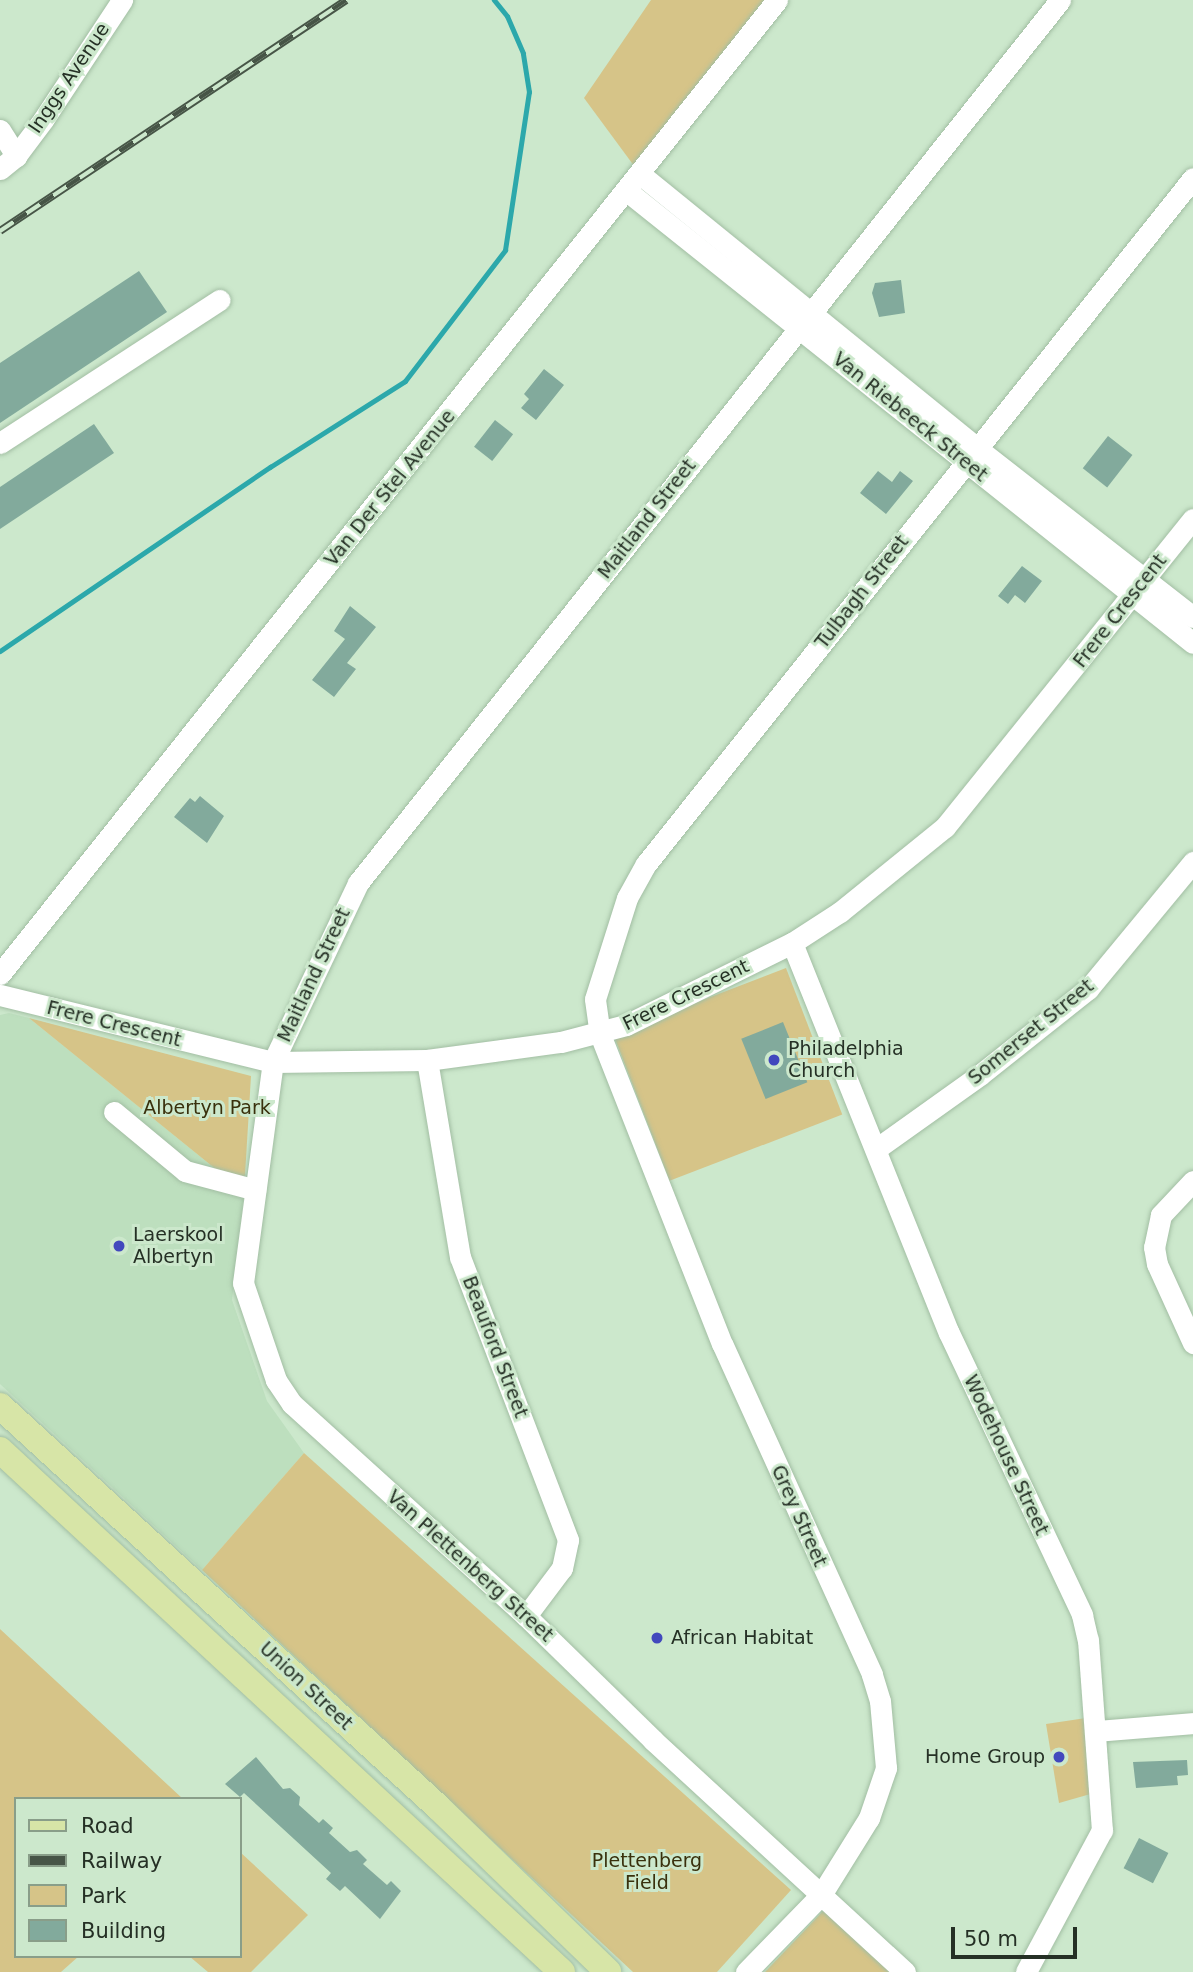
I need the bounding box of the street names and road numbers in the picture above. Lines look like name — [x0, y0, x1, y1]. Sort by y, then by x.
street label: Inggs Avenue — [24, 18, 114, 138]
street label: Van Riebeeck Street — [828, 348, 992, 486]
street label: Van Der Stel Avenue — [320, 405, 460, 571]
street label: Maitland Street — [593, 455, 701, 583]
street label: Tulbagh Street — [811, 531, 913, 653]
street label: Frere Crescent — [1069, 550, 1171, 672]
street label: Maitland Street — [273, 904, 355, 1046]
street label: Frere Crescent — [619, 955, 753, 1035]
street label: Somerset Street — [964, 975, 1098, 1089]
street label: Frere Crescent — [44, 996, 184, 1052]
street label: Beauford Street — [457, 1273, 533, 1421]
street label: Wodehouse Street — [959, 1371, 1053, 1539]
street label: Grey Street — [766, 1462, 832, 1570]
street label: Van Plettenberg Street — [382, 1485, 558, 1647]
street label: Union Street — [255, 1637, 357, 1735]

